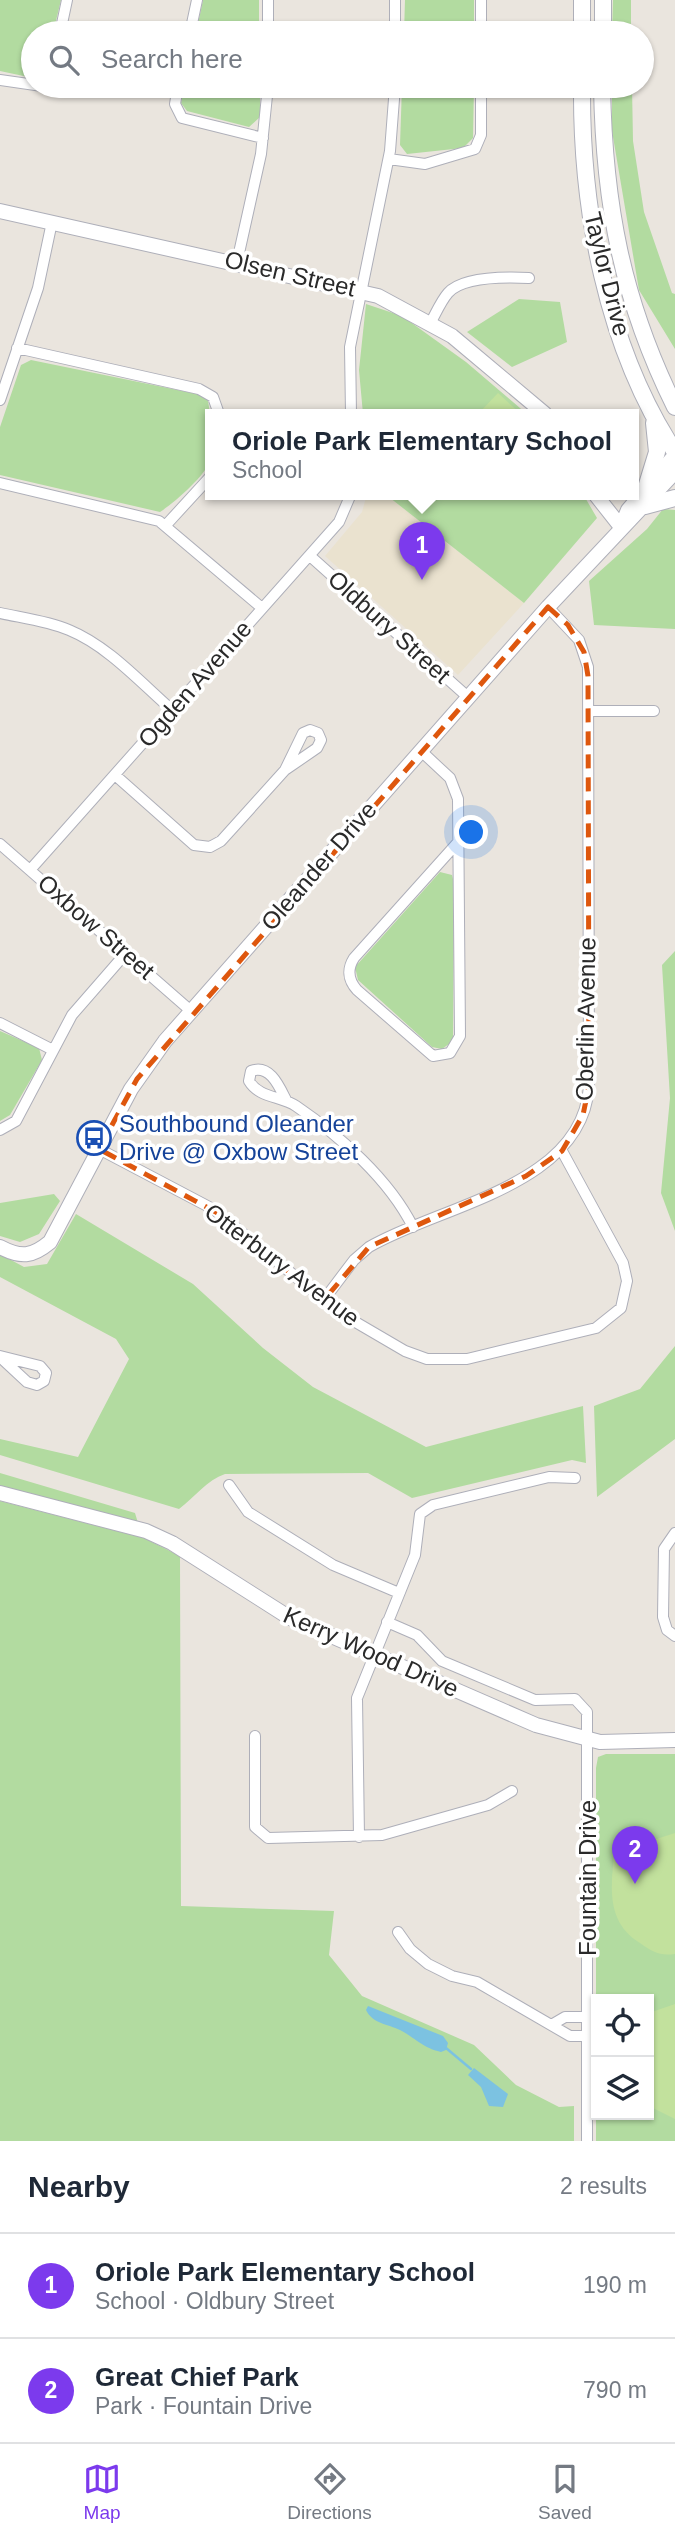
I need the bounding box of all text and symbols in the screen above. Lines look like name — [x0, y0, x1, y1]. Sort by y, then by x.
search box — [21, 21, 654, 98]
icon: search — [45, 41, 83, 79]
text: Search here — [101, 44, 243, 74]
street label: Taylor Drive — [579, 209, 636, 339]
street label: Olsen Street — [222, 245, 358, 302]
popup — [205, 409, 639, 500]
text: Oriole Park Elementary School — [232, 426, 612, 456]
text: School — [232, 457, 302, 483]
pin: 1 — [399, 522, 445, 580]
street label: Oldbury Street — [323, 565, 456, 689]
street label: Ogden Avenue — [132, 615, 257, 752]
street label: Oleander Drive — [255, 796, 382, 935]
your location — [454, 815, 488, 849]
street label: Oxbow Street — [33, 869, 160, 985]
street label: Oberlin Avenue — [571, 937, 600, 1101]
place label: Southbound Oleander Drive @ Oxbow Street — [119, 1110, 358, 1165]
bus stop icon: Southbound Oleander Drive @ Oxbow Street — [75, 1119, 113, 1157]
street label: Otterbury Avenue — [200, 1198, 365, 1331]
street label: Kerry Wood Drive — [279, 1601, 463, 1702]
street label: Fountain Drive — [574, 1800, 601, 1956]
pin: 2 — [612, 1826, 658, 1884]
map controls — [591, 1994, 654, 2120]
button: locate — [591, 1994, 654, 2057]
button: layers — [591, 2057, 654, 2120]
text: Nearby — [28, 2170, 130, 2203]
text: 2 results — [560, 2173, 647, 2199]
text: Oriole Park Elementary School — [95, 2257, 475, 2287]
text: 1 — [45, 2272, 57, 2298]
text: 190 m — [583, 2272, 647, 2298]
text: School · Oldbury Street — [95, 2288, 334, 2314]
text: Great Chief Park — [95, 2362, 299, 2392]
text: 2 — [45, 2377, 57, 2403]
text: 790 m — [583, 2377, 647, 2403]
text: Park · Fountain Drive — [95, 2393, 312, 2419]
tab: Map — [83, 2460, 121, 2524]
tab: Directions — [287, 2460, 372, 2524]
tab: Saved — [538, 2460, 592, 2524]

